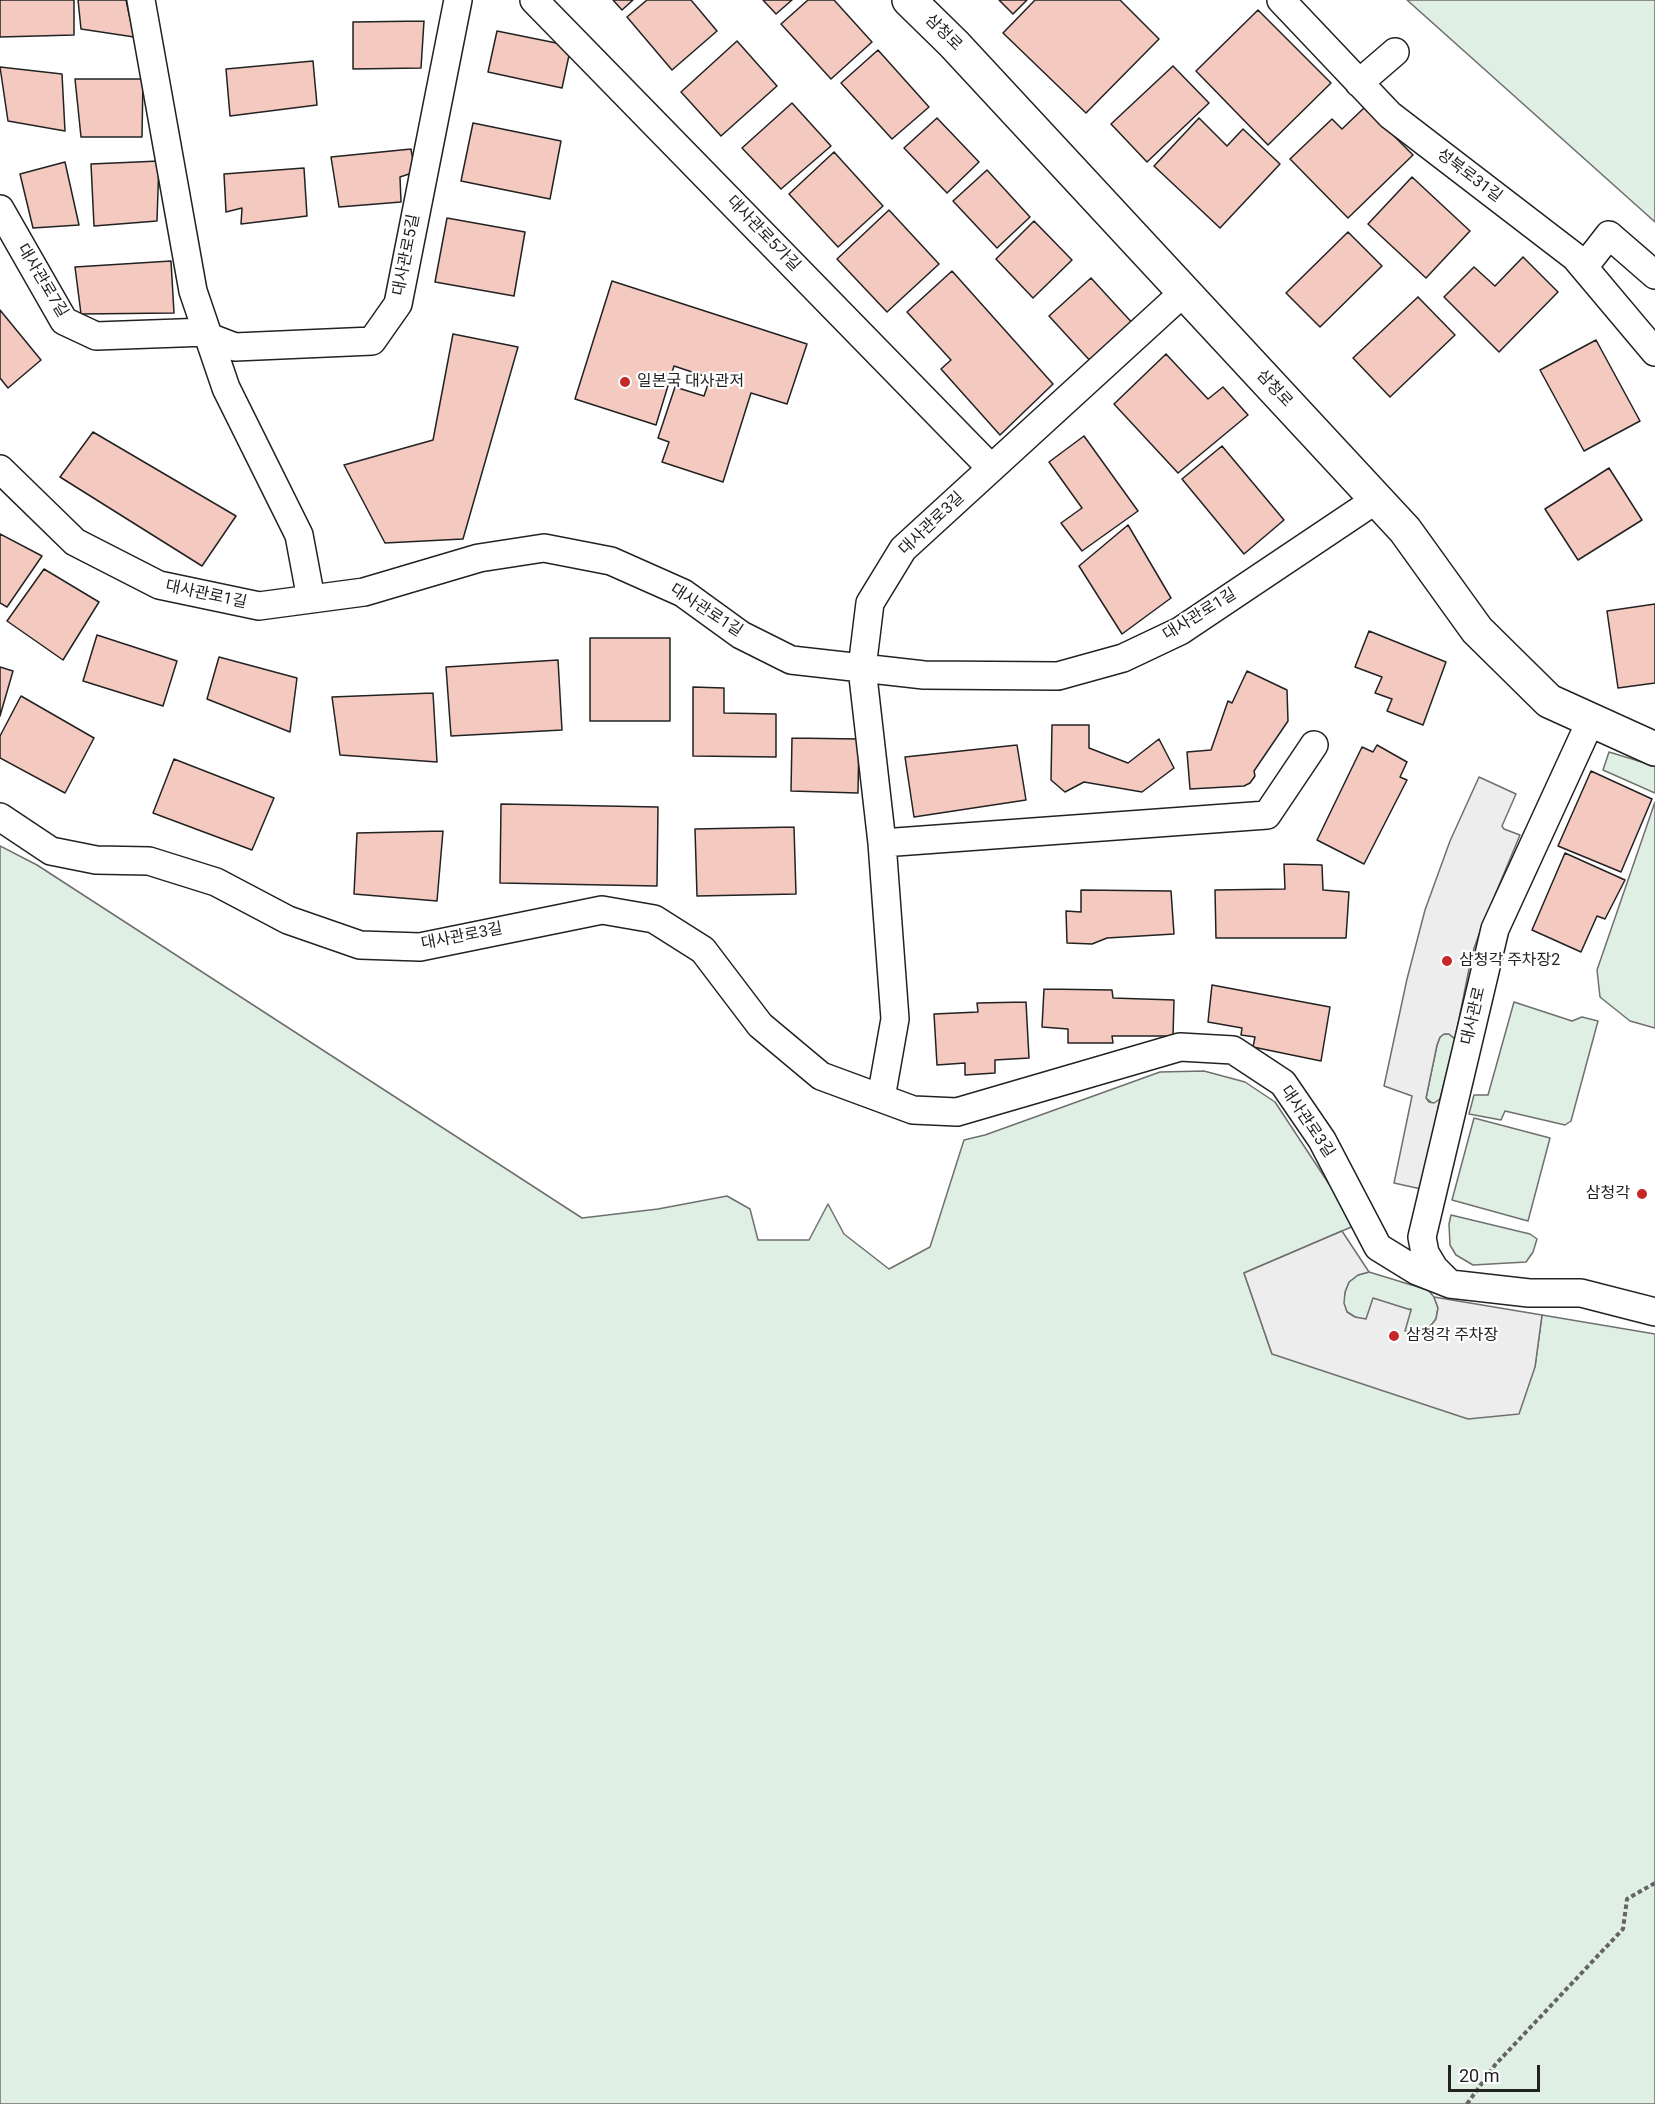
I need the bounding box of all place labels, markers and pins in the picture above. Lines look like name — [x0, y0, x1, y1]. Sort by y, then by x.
place label: 일본국 대사관저 — [637, 372, 744, 392]
marker: 일본국 대사관저 — [618, 375, 632, 389]
place label: 삼청각 주차장2 — [1459, 951, 1560, 971]
marker: 삼청각 주차장2 — [1440, 954, 1454, 968]
place label: 삼청각 — [1586, 1184, 1630, 1204]
marker: 삼청각 — [1635, 1187, 1649, 1201]
place label: 삼청각 주차장 — [1406, 1326, 1498, 1346]
marker: 삼청각 주차장 — [1387, 1329, 1401, 1343]

